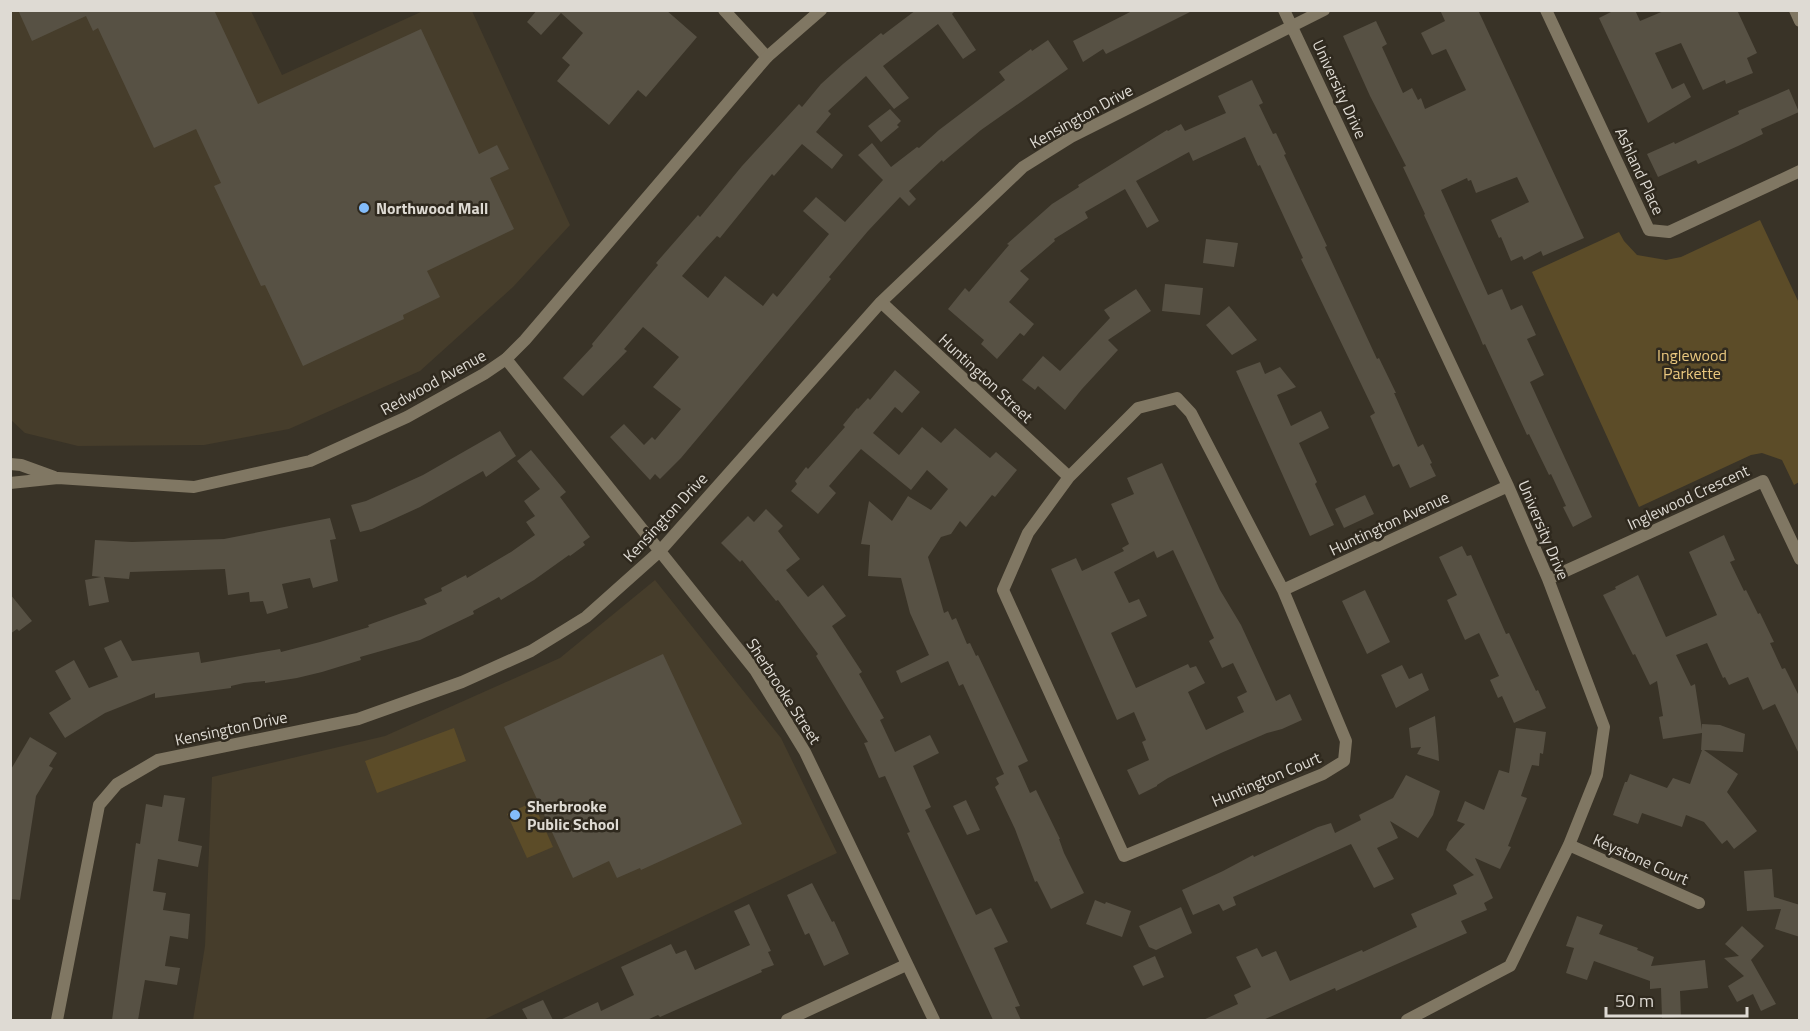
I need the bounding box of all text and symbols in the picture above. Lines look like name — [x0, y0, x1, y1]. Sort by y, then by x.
street label: University Drive — [1307, 36, 1373, 142]
street label: Kensington Drive — [1025, 78, 1137, 154]
street label: Ashland Place — [1609, 123, 1671, 219]
place label: Northwood Mall — [376, 196, 488, 220]
marker: Northwood Mall — [357, 201, 371, 215]
street label: Huntington Street — [933, 328, 1039, 428]
street label: Redwood Avenue — [376, 343, 490, 421]
park label: Inglewood Parkette — [1657, 343, 1727, 385]
street label: Inglewood Crescent — [1623, 458, 1753, 536]
street label: Kensington Drive — [617, 467, 713, 567]
street label: University Drive — [1512, 476, 1576, 584]
street label: Huntington Avenue — [1325, 485, 1453, 561]
street label: Sherbrooke Street — [741, 633, 827, 749]
street label: Kensington Drive — [173, 704, 289, 752]
street label: Huntington Court — [1208, 745, 1325, 813]
place label: Sherbrooke Public School — [527, 794, 619, 836]
marker: Sherbrooke Public School — [508, 808, 522, 822]
street label: Keystone Court — [1589, 827, 1693, 891]
scale bar — [1606, 980, 1747, 1018]
text: 50 m — [1615, 987, 1654, 1014]

